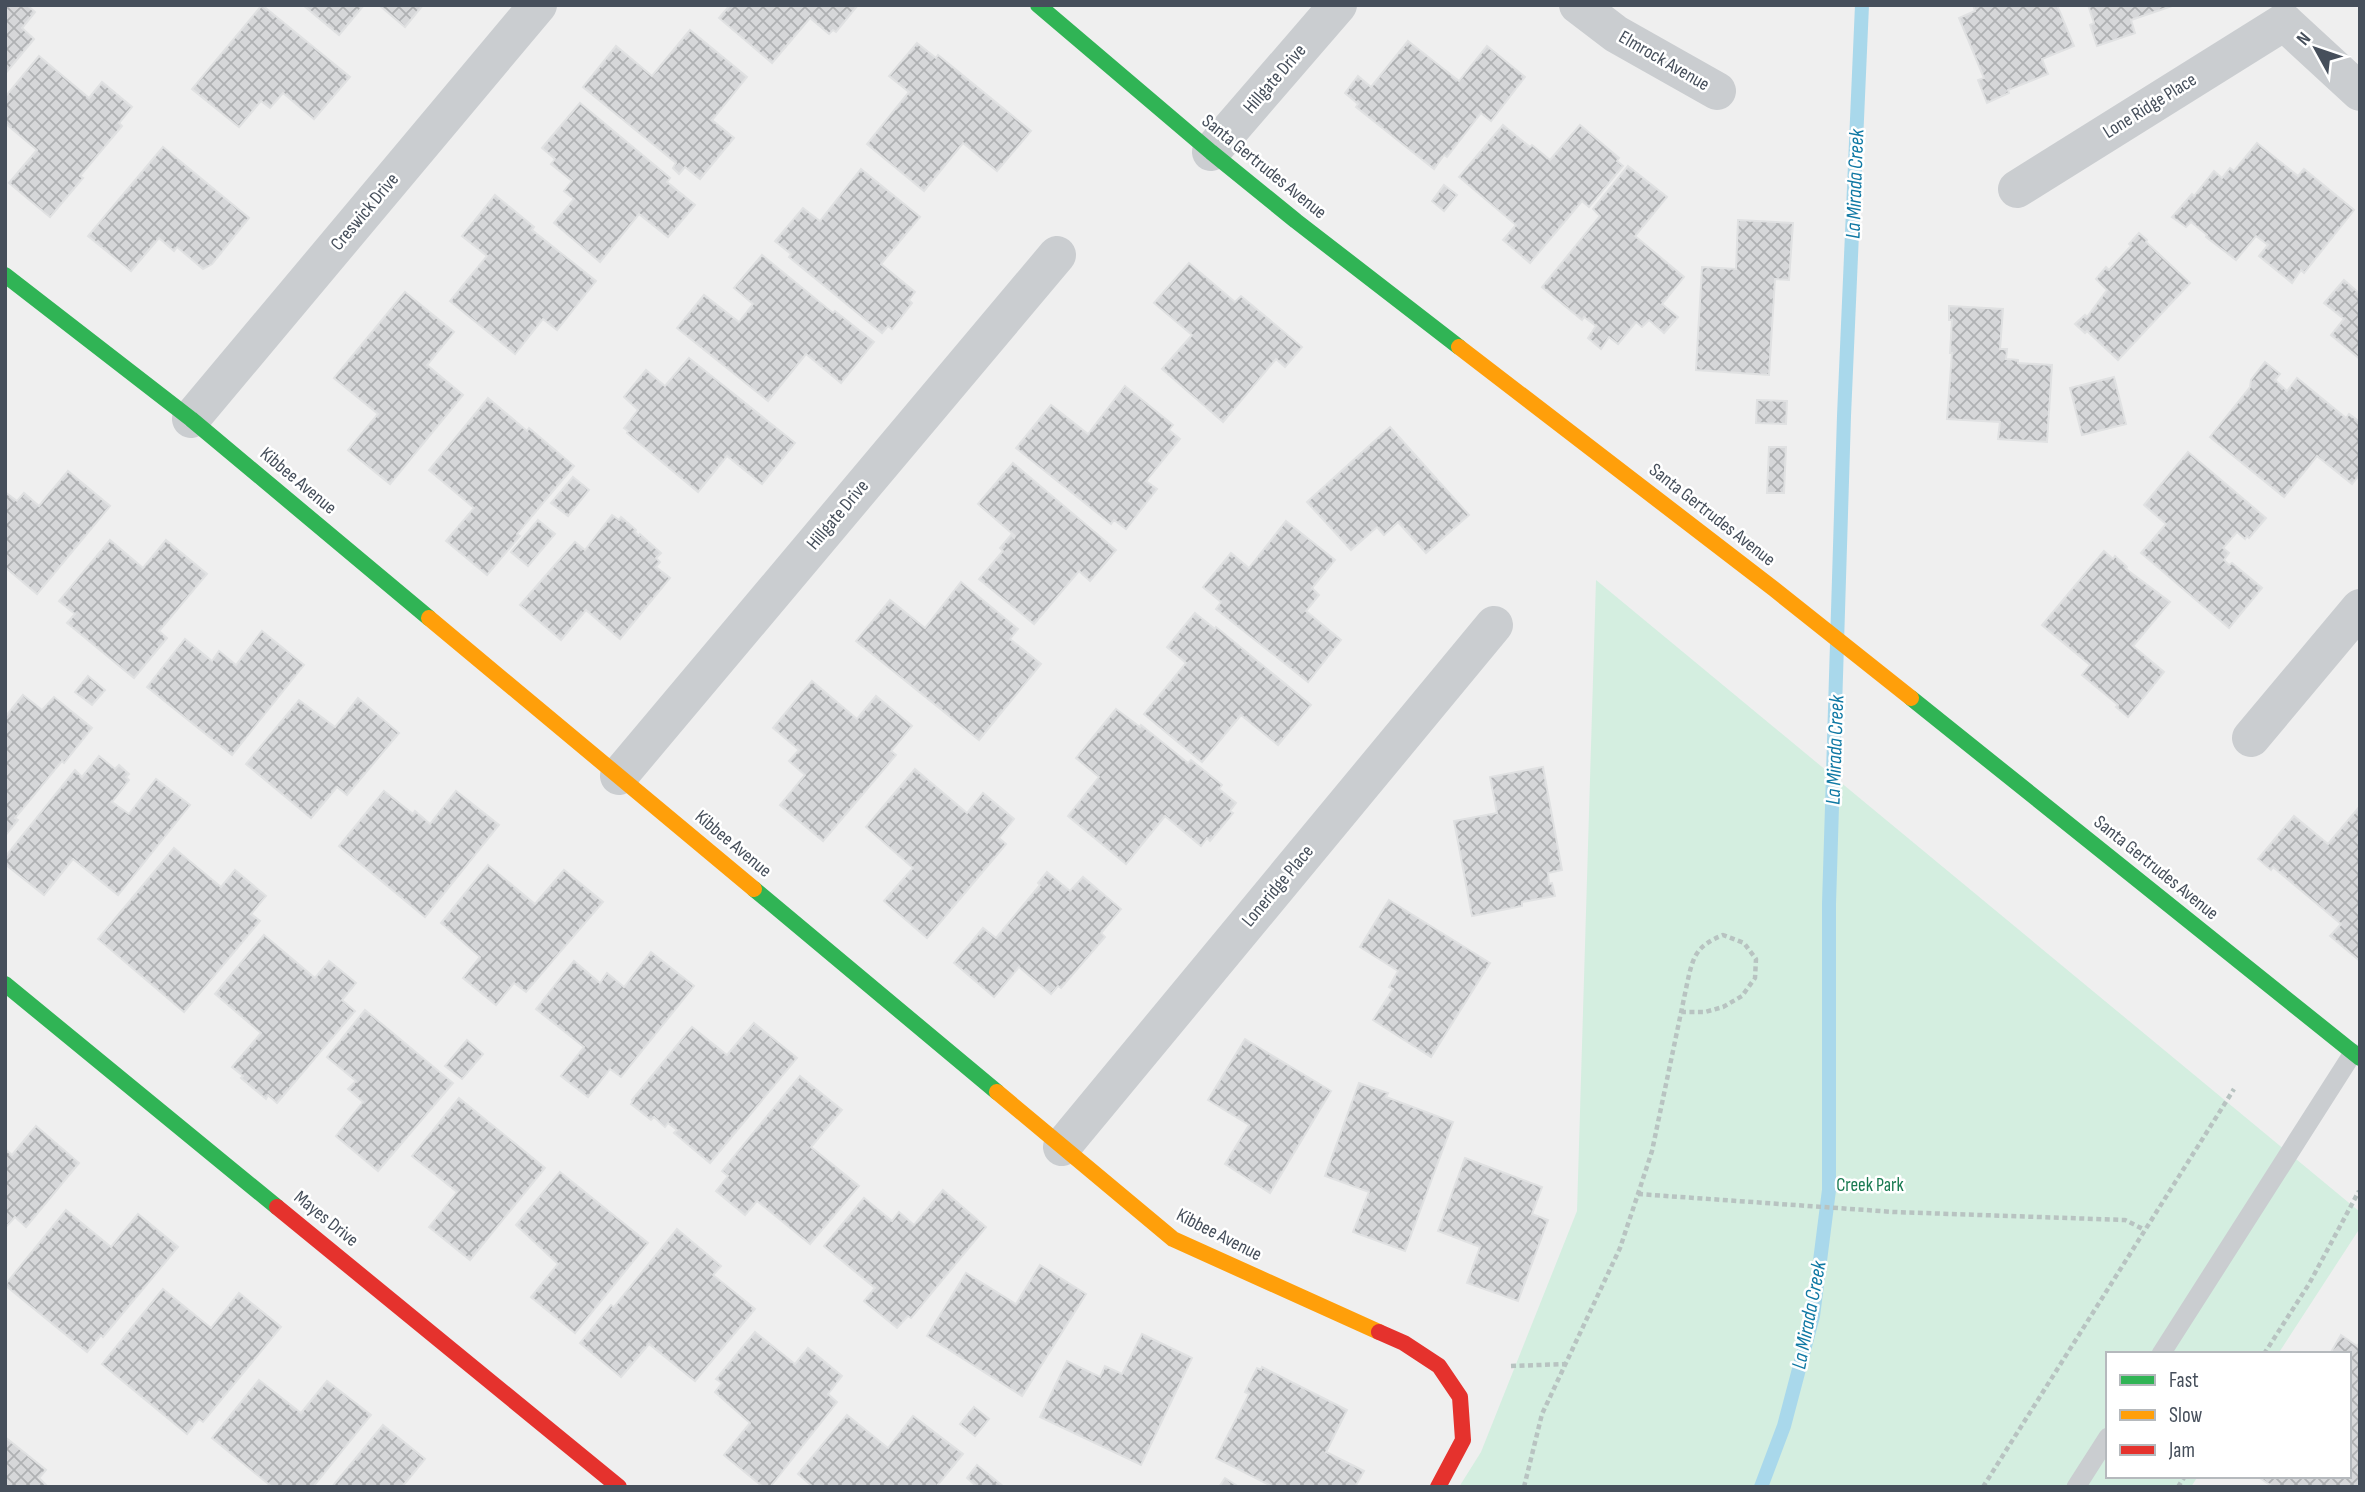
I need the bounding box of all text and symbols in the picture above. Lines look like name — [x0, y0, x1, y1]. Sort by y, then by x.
north arrow — [2281, 14, 2351, 84]
street label: Elmrock Avenue — [1615, 26, 1713, 96]
text: N — [2292, 28, 2316, 50]
street label: Hillgate Drive — [1239, 40, 1311, 118]
street label: Lone Ridge Place — [2099, 68, 2201, 144]
street label: Santa Gertrudes Avenue — [1197, 110, 1331, 224]
water label: La Mirada Creek — [1841, 128, 1869, 239]
street label: Creswick Drive — [326, 169, 404, 255]
street label: Kibbee Avenue — [255, 442, 341, 520]
street label: Santa Gertrudes Avenue — [1644, 459, 1780, 571]
street label: Hillgate Drive — [802, 475, 874, 555]
water label: La Mirada Creek — [1821, 694, 1849, 805]
street label: Kibbee Avenue — [690, 805, 776, 883]
street label: Santa Gertrudes Avenue — [2089, 811, 2223, 925]
street label: Loneridge Place — [1237, 840, 1319, 932]
park label: Creek Park — [1836, 1174, 1905, 1197]
street label: Mayes Drive — [289, 1186, 363, 1252]
street label: Kibbee Avenue — [1172, 1204, 1266, 1266]
water label: La Mirada Creek — [1786, 1258, 1832, 1371]
legend — [2106, 1352, 2351, 1478]
text: Fast — [2169, 1368, 2199, 1393]
text: Slow — [2169, 1403, 2203, 1428]
text: Jam — [2168, 1438, 2195, 1463]

